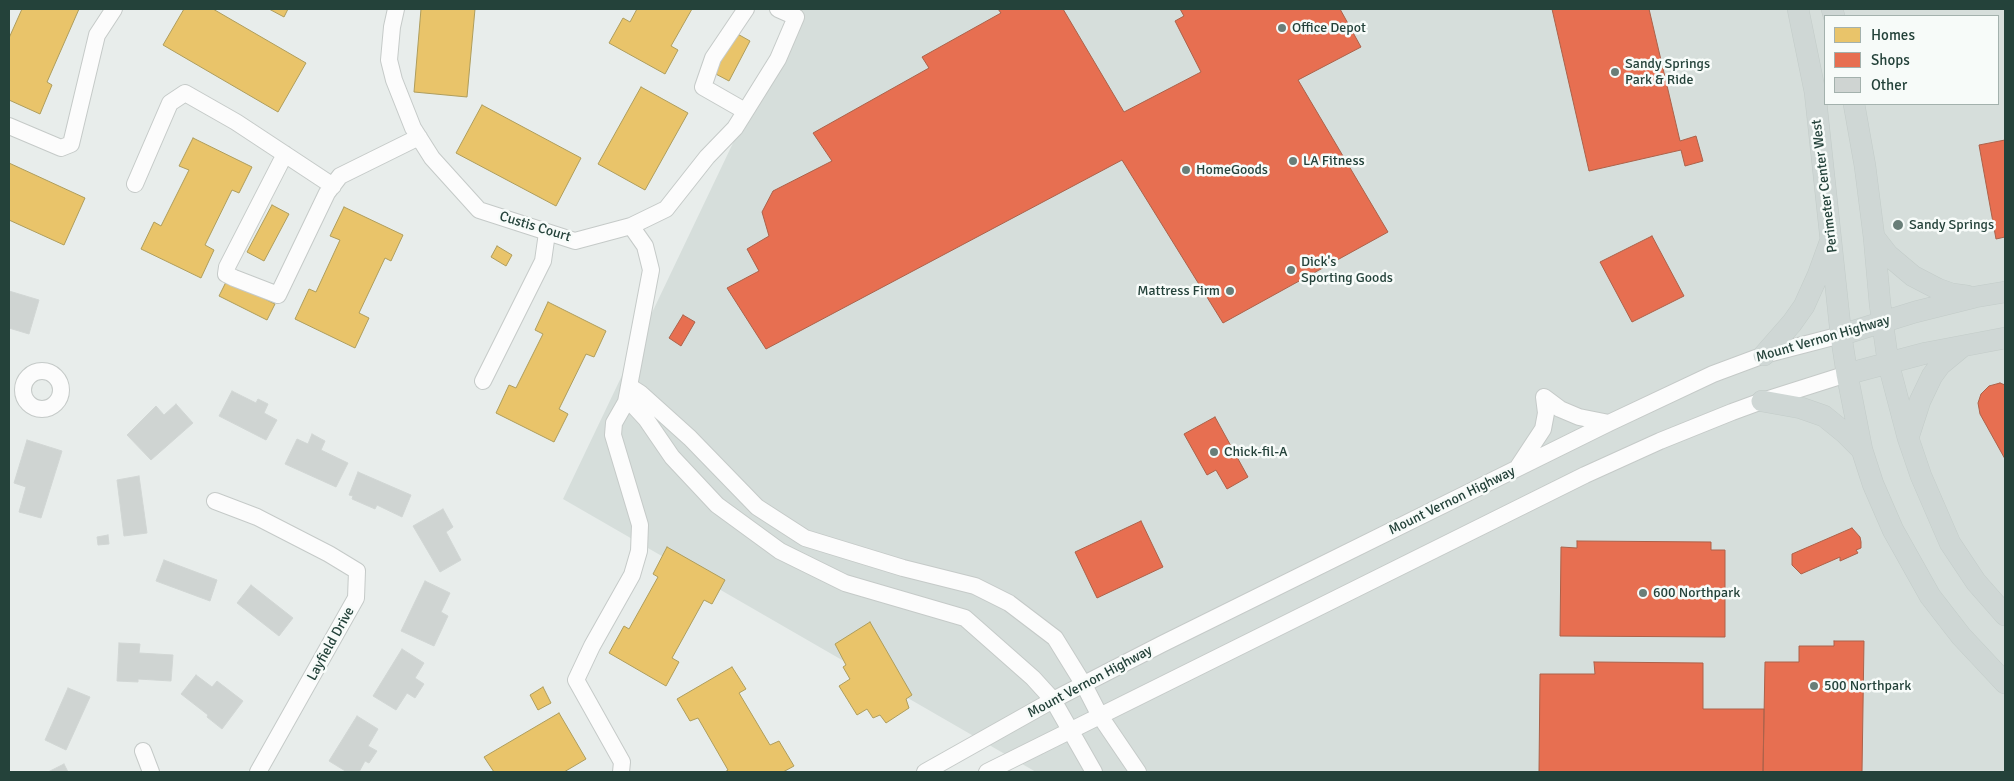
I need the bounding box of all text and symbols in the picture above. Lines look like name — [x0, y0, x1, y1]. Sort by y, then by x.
legend — [1824, 15, 1999, 105]
place label: Office Depot — [1292, 20, 1366, 36]
marker: Office Depot — [1276, 22, 1288, 34]
text: Homes — [1871, 26, 1915, 44]
text: Shops — [1871, 51, 1910, 69]
place label: Sandy Springs Park & Ride — [1625, 56, 1710, 88]
marker: Sandy Springs Park & Ride — [1609, 66, 1621, 78]
text: Other — [1871, 76, 1907, 94]
street label: Perimeter Center West — [1808, 118, 1842, 254]
place label: LA Fitness — [1303, 153, 1365, 169]
marker: LA Fitness — [1287, 155, 1299, 167]
place label: HomeGoods — [1196, 162, 1268, 178]
marker: HomeGoods — [1180, 164, 1192, 176]
street label: Custis Court — [497, 208, 573, 246]
place label: Sandy Springs — [1909, 217, 1994, 233]
marker: Sandy Springs — [1891, 218, 1905, 232]
place label: Dick's Sporting Goods — [1301, 254, 1393, 286]
marker: Dick's Sporting Goods — [1285, 264, 1297, 276]
place label: Mattress Firm — [1137, 283, 1220, 299]
marker: Mattress Firm — [1224, 285, 1236, 297]
street label: Mount Vernon Highway — [1754, 312, 1892, 366]
place label: Chick-fil-A — [1224, 444, 1288, 460]
marker: Chick-fil-A — [1208, 446, 1220, 458]
street label: Mount Vernon Highway — [1386, 463, 1518, 539]
place label: 600 Northpark — [1653, 585, 1740, 601]
marker: 600 Northpark — [1637, 587, 1649, 599]
street label: Layfield Drive — [304, 604, 358, 684]
street label: Mount Vernon Highway — [1025, 642, 1155, 722]
place label: 500 Northpark — [1824, 678, 1911, 694]
marker: 500 Northpark — [1808, 680, 1820, 692]

